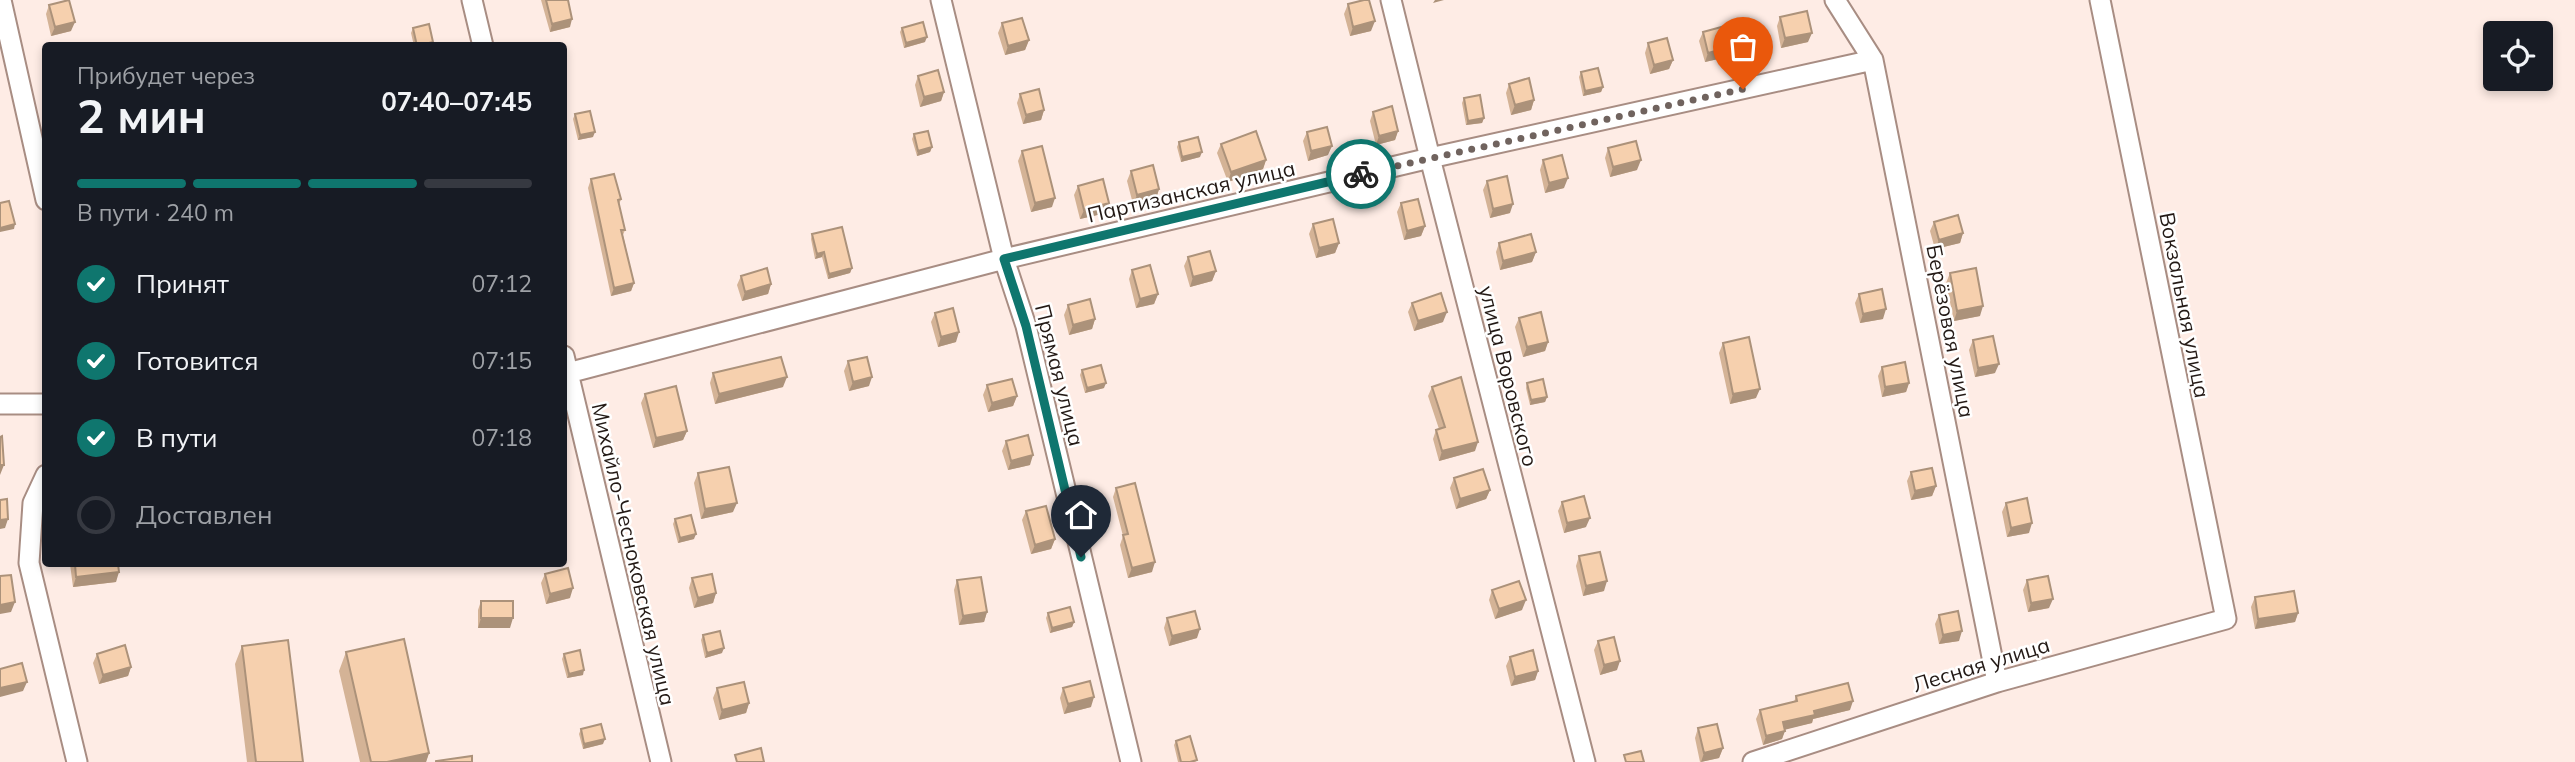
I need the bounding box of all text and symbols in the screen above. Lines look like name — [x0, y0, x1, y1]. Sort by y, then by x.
pin — [1713, 17, 1773, 89]
map controls — [2483, 21, 2553, 91]
button: locate — [2483, 21, 2553, 91]
icon: bag — [1724, 28, 1762, 66]
text: Прибудет через — [77, 61, 255, 90]
text: 07:40–07:45 — [381, 85, 532, 118]
text: 2 мин — [77, 87, 206, 145]
courier — [1326, 139, 1396, 209]
street label: Партизанская улица — [1084, 154, 1298, 228]
icon: bike — [1342, 155, 1380, 193]
text: В пути · 240 m — [77, 198, 234, 227]
street label: Вокзальная улица — [2154, 210, 2216, 400]
street label: Берёзовая улица — [1921, 242, 1981, 420]
icon: check — [77, 265, 115, 303]
text: Принят — [136, 267, 229, 300]
text: 07:12 — [472, 269, 532, 298]
street label: улица Воровского — [1474, 283, 1544, 469]
street label: Прямая улица — [1030, 301, 1090, 449]
icon: check — [77, 342, 115, 380]
text: Готовится — [136, 344, 259, 377]
text: 07:15 — [472, 346, 532, 375]
street label: Михайло-Чесноковская улица — [587, 400, 681, 708]
icon: check — [77, 419, 115, 457]
text: В пути — [136, 421, 217, 454]
text: 07:18 — [472, 423, 532, 452]
pin — [1051, 485, 1111, 557]
icon: home — [1062, 496, 1100, 534]
text: Доставлен — [136, 498, 273, 531]
street label: Лесная улица — [1909, 631, 2053, 697]

